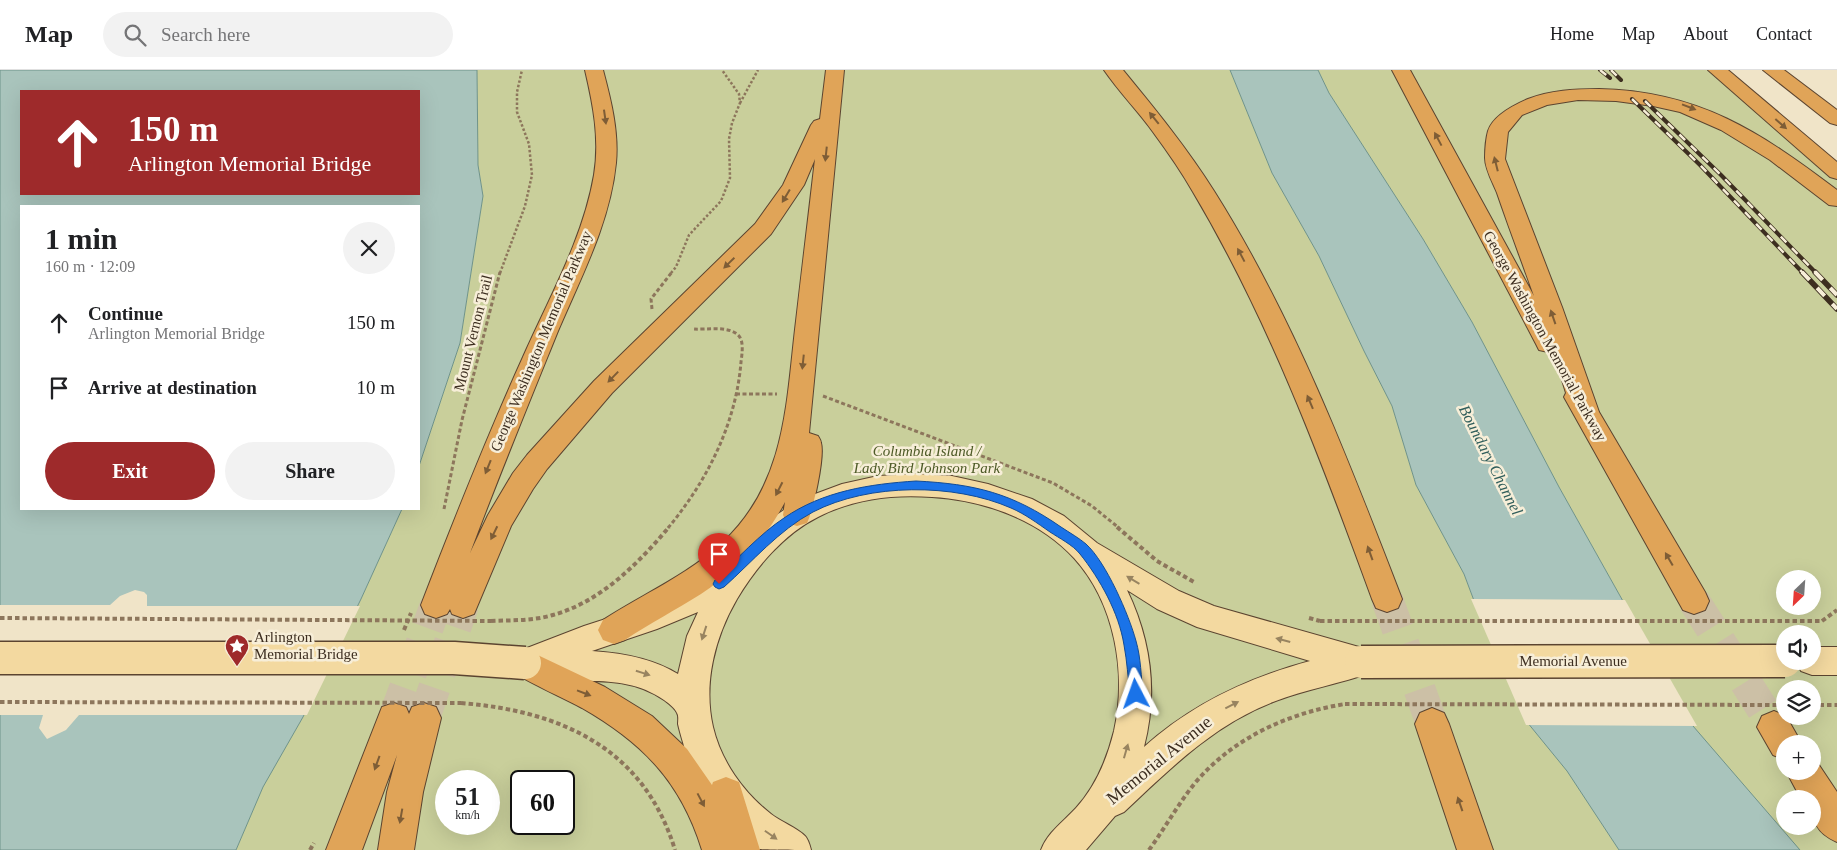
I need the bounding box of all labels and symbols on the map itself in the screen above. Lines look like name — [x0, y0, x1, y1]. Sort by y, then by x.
one-way arrow — [1681, 104, 1696, 111]
one-way arrow — [601, 110, 609, 126]
one-way arrow — [1148, 112, 1159, 125]
one-way arrow — [1774, 119, 1787, 130]
one-way arrow — [1434, 131, 1442, 146]
one-way arrow — [822, 147, 830, 163]
one-way arrow — [1492, 157, 1500, 172]
one-way arrow — [782, 190, 791, 203]
street label: George Washington Memorial Parkway — [487, 228, 595, 454]
street label: George Washington Memorial Parkway — [1480, 228, 1610, 444]
one-way arrow — [1237, 248, 1245, 262]
one-way arrow — [724, 257, 736, 269]
street label: Mount Vernon Trail — [451, 273, 495, 393]
one-way arrow — [1549, 309, 1556, 324]
one-way arrow — [799, 354, 807, 370]
one-way arrow — [607, 371, 619, 383]
one-way arrow — [1305, 395, 1313, 409]
water label: Boundary Channel — [1455, 402, 1526, 519]
park label: Columbia Island / Lady Bird Johnson Park — [853, 443, 1001, 476]
one-way arrow — [484, 460, 492, 475]
one-way arrow — [775, 481, 783, 496]
one-way arrow — [489, 526, 497, 540]
pin — [698, 533, 740, 584]
one-way arrow — [1366, 545, 1374, 560]
one-way arrow — [1665, 552, 1674, 565]
north arrow — [1776, 570, 1821, 615]
one-way arrow — [1127, 575, 1140, 584]
one-way arrow — [699, 625, 707, 640]
place label: Arlington Memorial Bridge — [254, 629, 358, 662]
place icon: Arlington Memorial Bridge — [224, 633, 250, 667]
one-way arrow — [1275, 636, 1290, 644]
street label: Memorial Avenue — [1519, 653, 1627, 669]
position arrow — [1109, 667, 1161, 719]
one-way arrow — [635, 670, 650, 678]
one-way arrow — [576, 690, 591, 698]
one-way arrow — [1225, 701, 1240, 709]
street label: Memorial Avenue — [1103, 712, 1215, 808]
one-way arrow — [1123, 743, 1131, 758]
one-way arrow — [373, 756, 381, 771]
speed limit sign: 60 — [510, 770, 575, 835]
one-way arrow — [697, 793, 705, 807]
one-way arrow — [1455, 796, 1463, 811]
one-way arrow — [396, 809, 404, 825]
one-way arrow — [764, 830, 778, 840]

